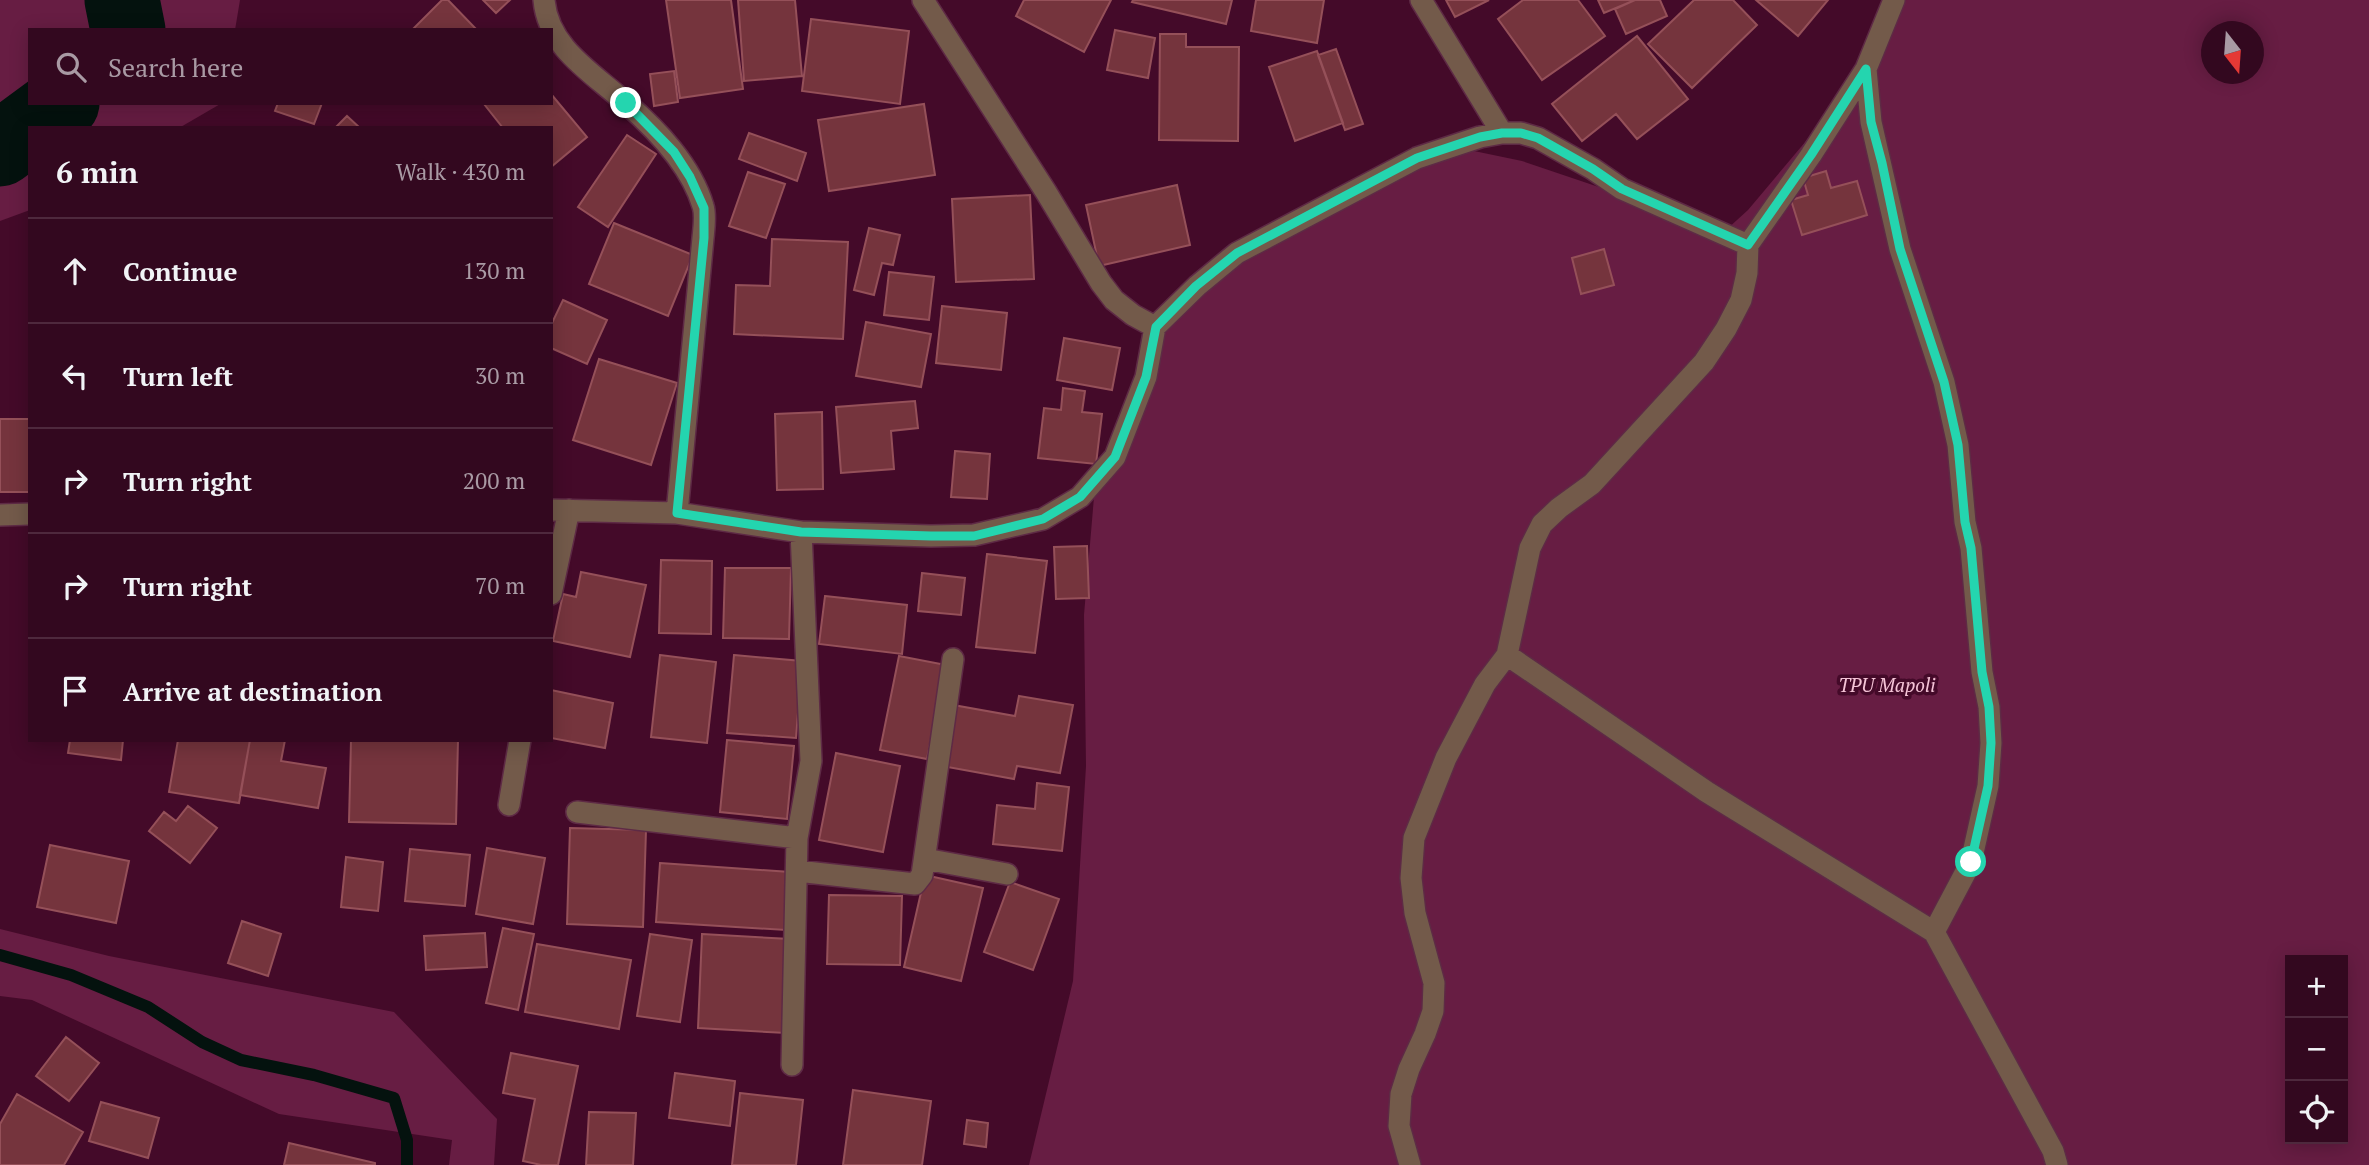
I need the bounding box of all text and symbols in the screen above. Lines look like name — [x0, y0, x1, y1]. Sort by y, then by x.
north arrow — [2201, 21, 2264, 84]
search box — [28, 28, 553, 105]
icon: search — [52, 48, 90, 86]
text: Search here — [108, 50, 243, 84]
route end — [610, 87, 641, 118]
text: 6 min — [56, 152, 138, 192]
text: Walk · 430 m — [396, 156, 525, 187]
icon: ahead — [56, 252, 94, 290]
text: Continue — [123, 254, 237, 288]
text: 130 m — [463, 255, 525, 286]
icon: left — [56, 357, 94, 395]
text: Turn left — [123, 359, 233, 393]
text: 30 m — [475, 360, 525, 391]
icon: right — [56, 462, 94, 500]
text: Turn right — [123, 464, 252, 498]
text: 200 m — [463, 465, 525, 496]
icon: right — [56, 567, 94, 605]
text: Turn right — [123, 569, 252, 603]
text: 70 m — [475, 570, 525, 601]
icon: arrive — [56, 672, 94, 710]
park label: TPU Mapoli — [1839, 672, 1936, 697]
text: Arrive at destination — [123, 674, 382, 708]
route start — [1955, 846, 1986, 877]
map controls — [2285, 955, 2348, 1144]
button: + — [2285, 955, 2348, 1018]
button: − — [2285, 1018, 2348, 1081]
button: locate — [2285, 1081, 2348, 1144]

